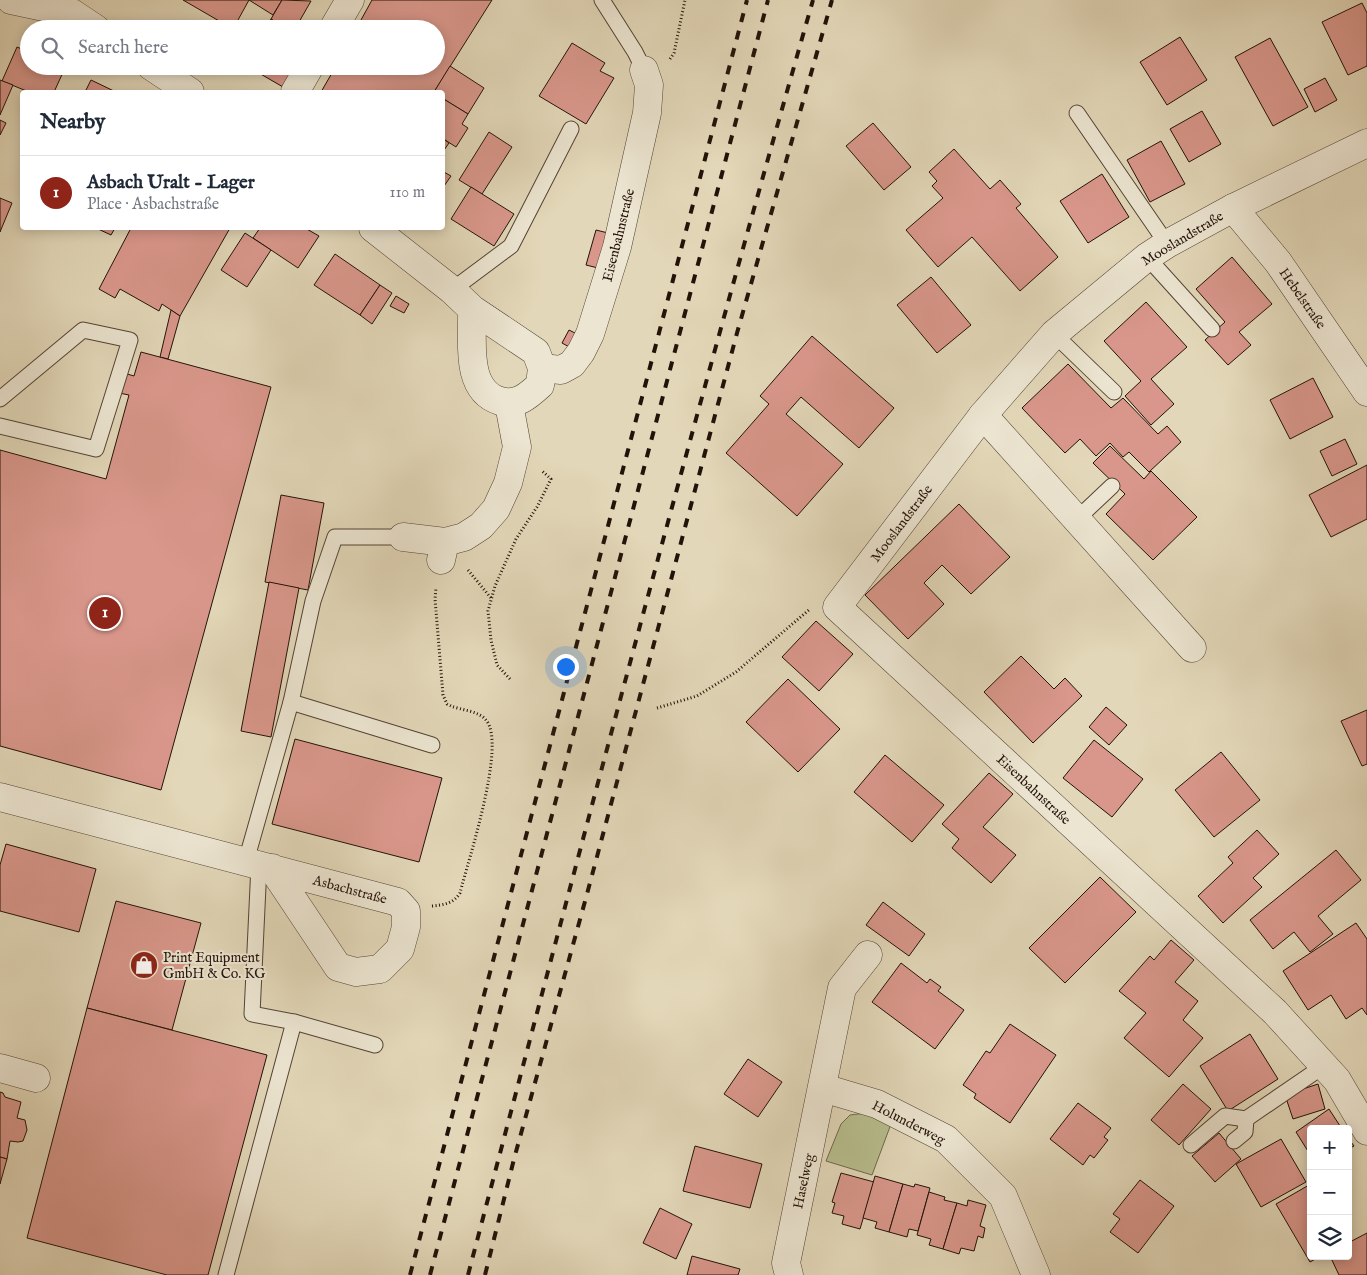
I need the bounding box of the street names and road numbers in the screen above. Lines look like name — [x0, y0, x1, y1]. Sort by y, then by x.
street label: Eisenbahnstraße — [599, 186, 639, 284]
street label: Mooslandstraße — [1138, 207, 1227, 270]
street label: Hebelstraße — [1275, 265, 1330, 333]
street label: Mooslandstraße — [867, 481, 937, 566]
street label: Eisenbahnstraße — [992, 751, 1075, 829]
street label: Asbachstraße — [310, 871, 389, 909]
street label: Holunderweg — [869, 1097, 949, 1149]
street label: Haselweg — [789, 1151, 819, 1211]

